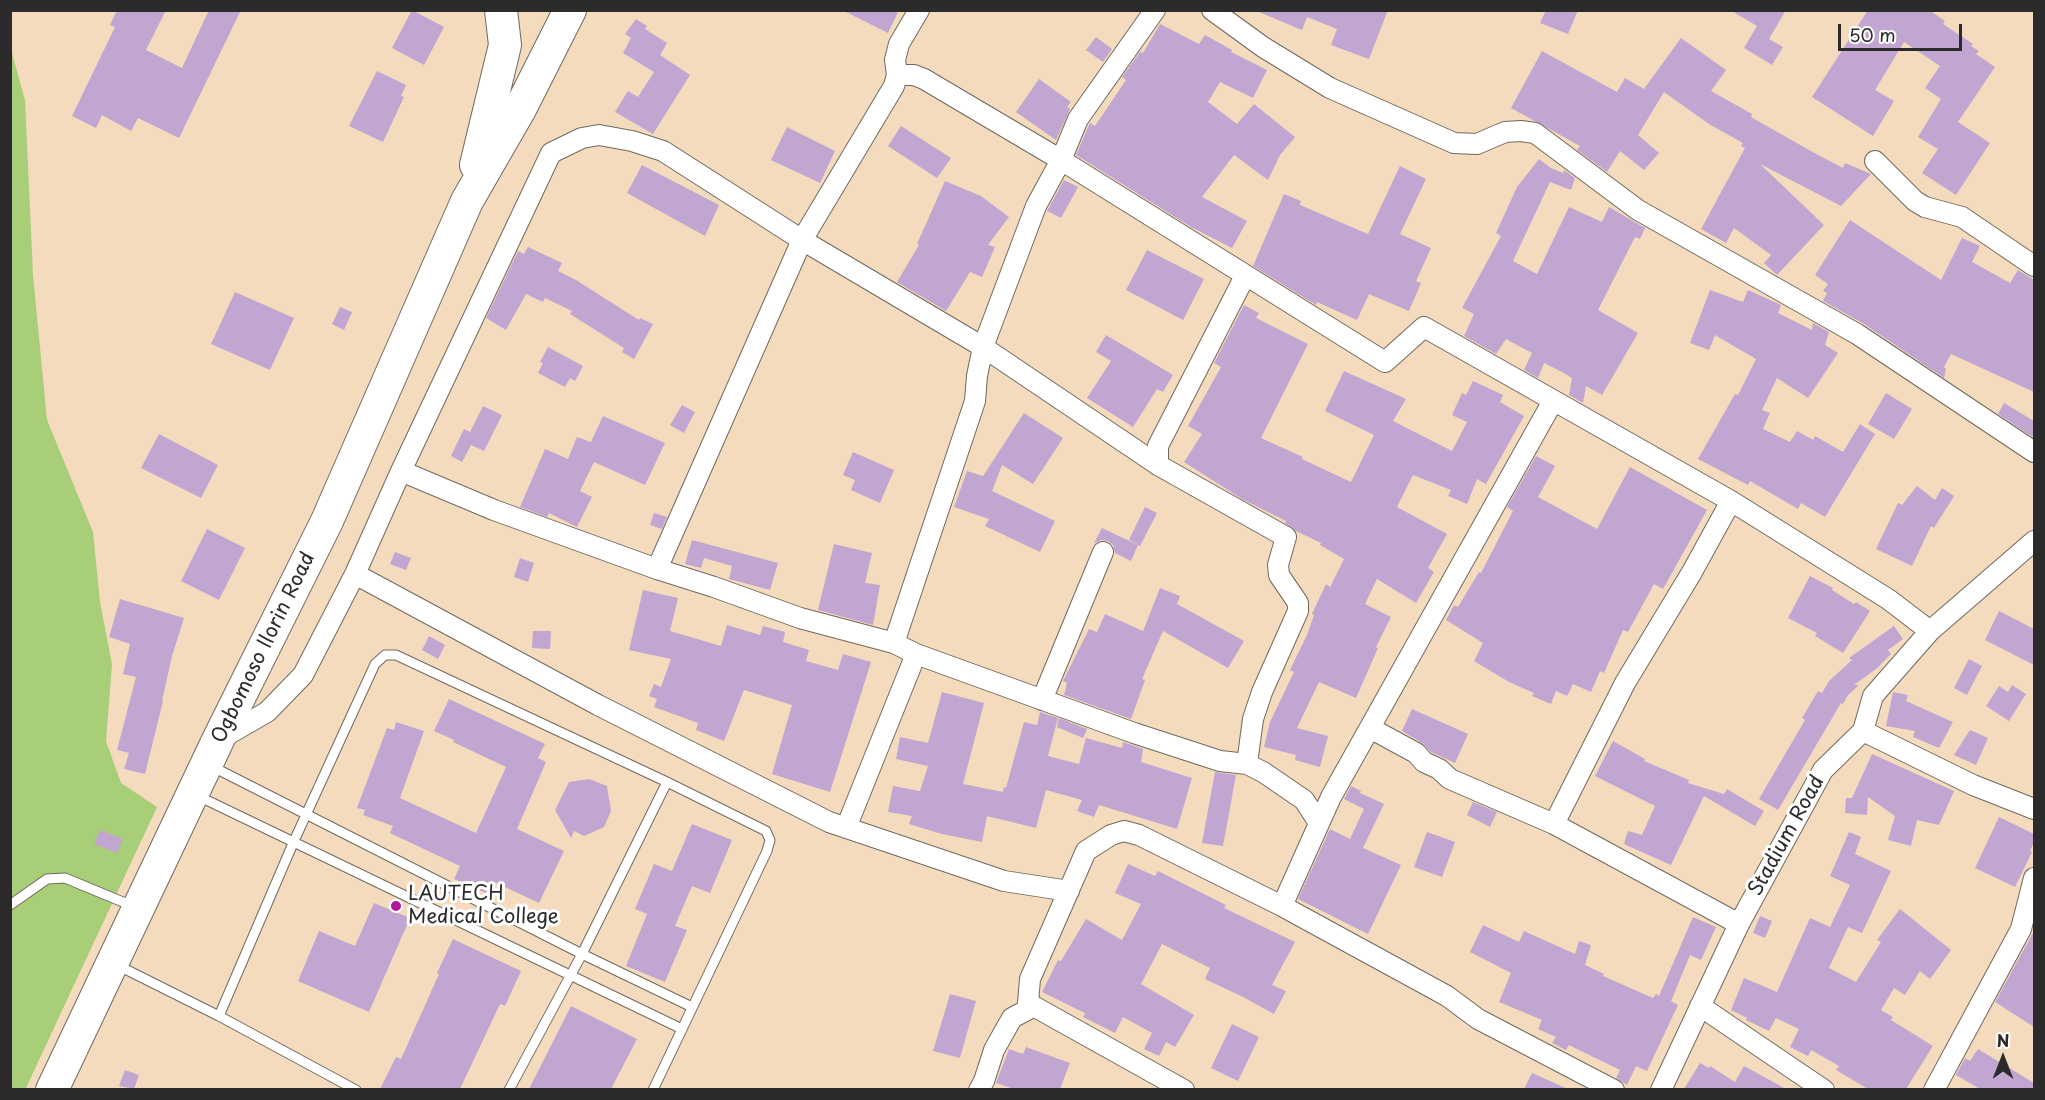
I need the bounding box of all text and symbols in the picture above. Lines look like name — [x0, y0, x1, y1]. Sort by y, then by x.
scale bar — [1841, 12, 1966, 50]
text: 50 m — [1849, 21, 1896, 48]
street label: Ogbomoso Ilorin Road — [207, 549, 321, 747]
street label: Stadium Road — [1744, 772, 1830, 900]
place label: LAUTECH Medical College — [408, 882, 559, 929]
marker: LAUTECH Medical College — [389, 899, 403, 913]
north arrow — [1973, 1028, 2033, 1088]
text: N — [1997, 1028, 2009, 1052]

